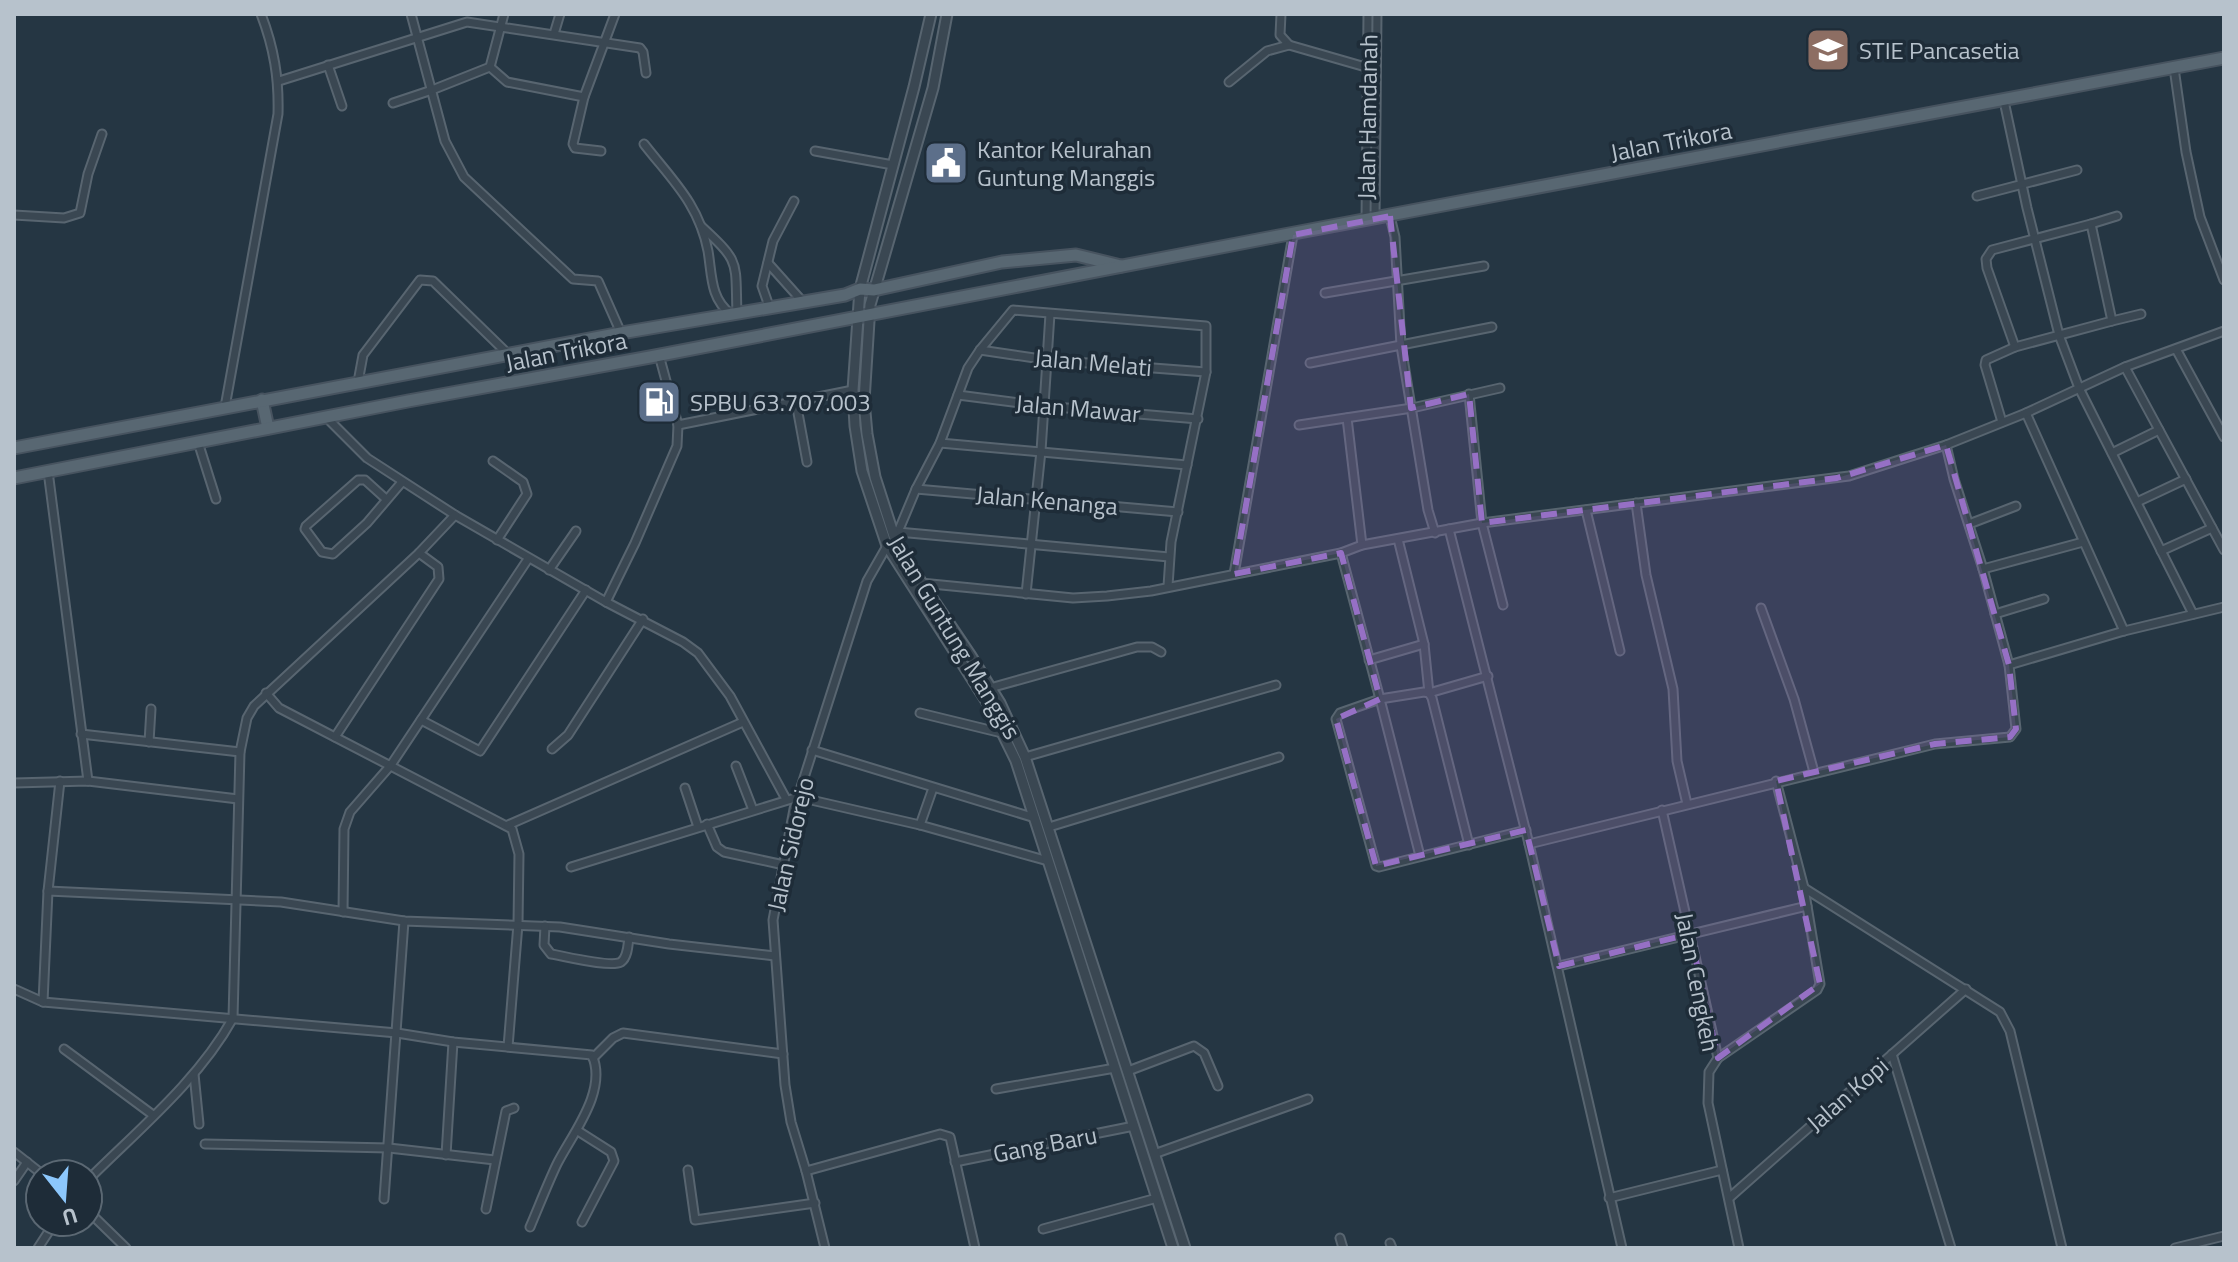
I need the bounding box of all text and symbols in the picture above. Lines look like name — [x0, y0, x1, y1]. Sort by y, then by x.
school or university icon: STIE Pancasetia — [1804, 26, 1852, 74]
place label: STIE Pancasetia — [1859, 32, 2020, 68]
street label: Jalan Hamdanah — [1348, 34, 1386, 200]
street label: Jalan Trikora — [1607, 112, 1735, 170]
place label: Kantor Kelurahan Guntung Manggis — [977, 131, 1155, 195]
public building icon: Kantor Kelurahan Guntung Manggis — [922, 139, 970, 187]
street label: Jalan Trikora — [502, 322, 630, 380]
street label: Jalan Melati — [1033, 339, 1153, 385]
fuel station icon: SPBU 63.707.003 — [635, 378, 683, 426]
place label: SPBU 63.707.003 — [690, 384, 871, 420]
street label: Jalan Mawar — [1014, 385, 1142, 431]
street label: Jalan Kenanga — [975, 476, 1119, 524]
street label: Jalan Guntung Manggis — [880, 528, 1030, 746]
street label: Jalan Sidorejo — [757, 773, 823, 915]
street label: Jalan Cengkeh — [1667, 909, 1729, 1055]
street label: Jalan Kopi — [1798, 1048, 1896, 1140]
street label: Gang Baru — [990, 1116, 1100, 1172]
north arrow — [24, 1158, 104, 1238]
text: U — [58, 1199, 82, 1235]

